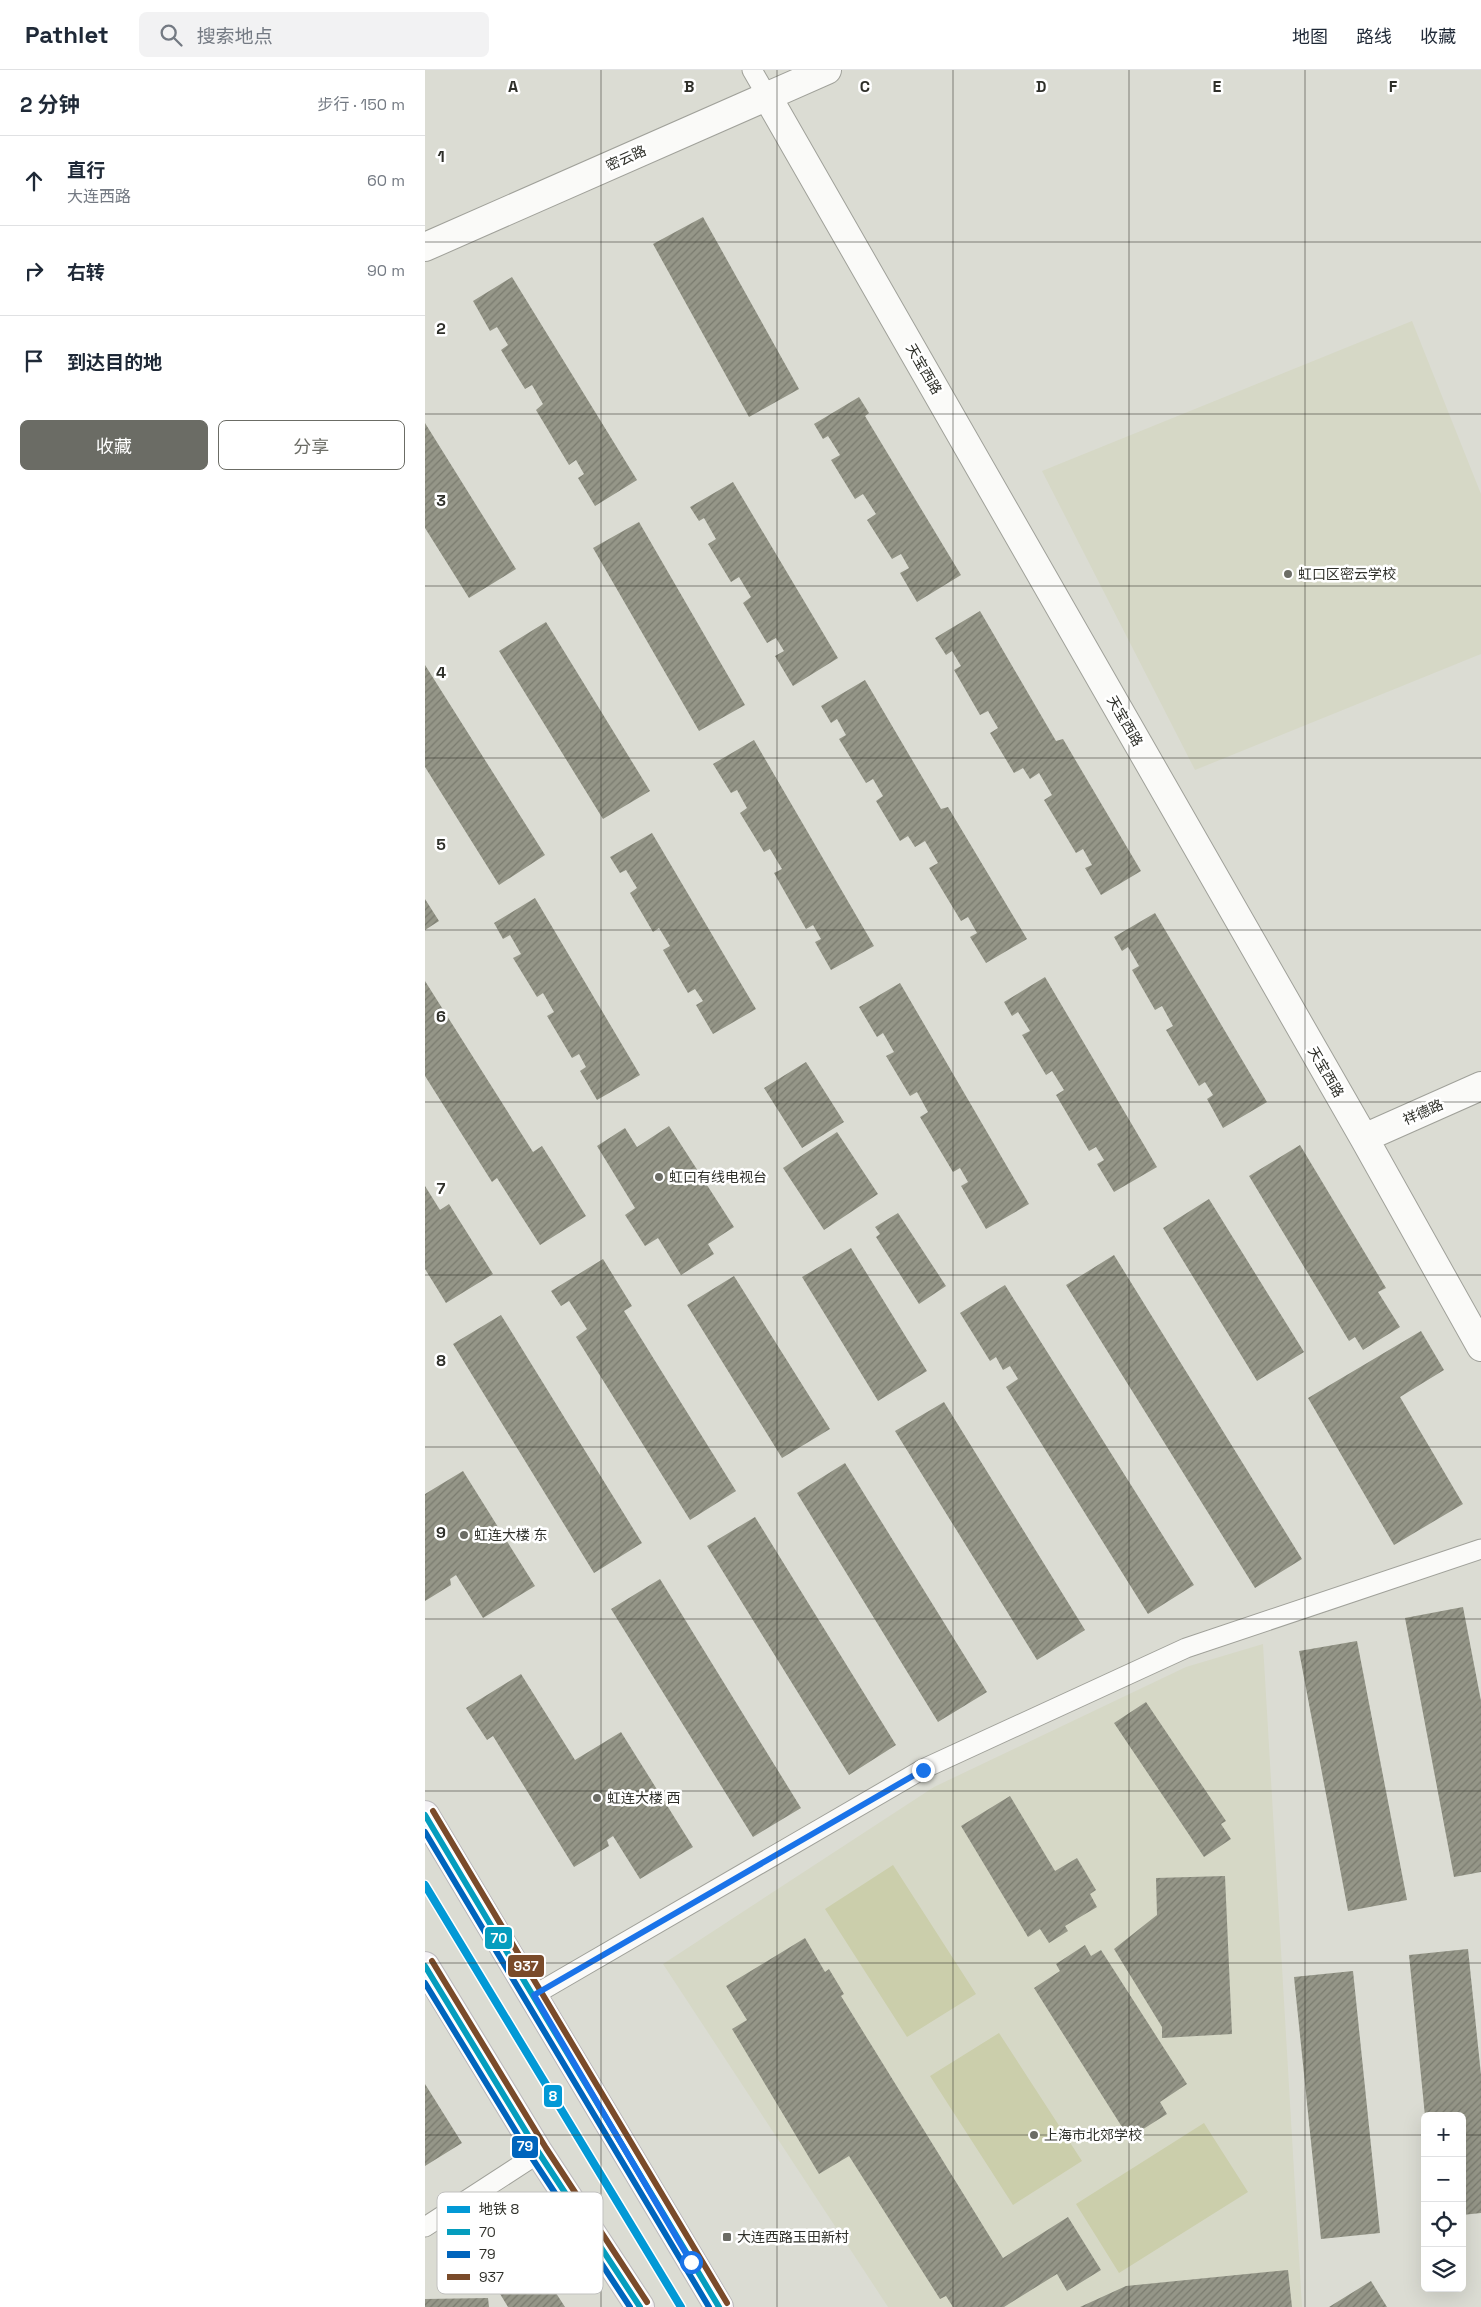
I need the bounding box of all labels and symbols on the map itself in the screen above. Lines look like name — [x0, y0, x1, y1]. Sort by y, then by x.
text: A — [508, 76, 518, 97]
text: B — [684, 76, 694, 97]
text: C — [860, 76, 870, 97]
text: D — [1036, 76, 1046, 97]
text: E — [1213, 76, 1222, 97]
text: F — [1389, 76, 1398, 97]
street label: 密云路 — [603, 141, 649, 175]
text: 1 — [437, 146, 445, 167]
text: 2 — [436, 318, 446, 339]
street label: 天宝西路 — [902, 340, 946, 398]
text: 3 — [436, 490, 446, 511]
place label: 虹口区密云学校 — [1298, 565, 1396, 583]
marker: 虹口区密云学校 — [1282, 568, 1294, 580]
text: 4 — [436, 662, 446, 683]
street label: 天宝西路 — [1103, 692, 1147, 750]
text: 5 — [436, 834, 446, 855]
text: 6 — [436, 1006, 446, 1027]
street label: 天宝西路 — [1304, 1043, 1348, 1101]
street label: 祥德路 — [1400, 1095, 1446, 1129]
place label: 虹口有线电视台 — [669, 1168, 767, 1186]
marker: 虹口有线电视台 — [653, 1171, 665, 1183]
text: 7 — [437, 1178, 446, 1199]
text: 8 — [436, 1350, 446, 1371]
text: 9 — [436, 1522, 446, 1543]
place label: 虹连大楼 东 — [474, 1526, 548, 1544]
marker: 虹连大楼 东 — [458, 1529, 470, 1541]
route end — [912, 1759, 935, 1782]
place label: 虹连大楼 西 — [607, 1789, 681, 1807]
marker: 虹连大楼 西 — [591, 1792, 603, 1804]
line badge: 70 — [484, 1926, 513, 1950]
text: 70 — [491, 1929, 507, 1947]
line badge: 937 — [507, 1954, 545, 1978]
text: 937 — [514, 1957, 539, 1975]
line badge: 8 — [543, 2084, 563, 2108]
text: 8 — [549, 2087, 558, 2105]
place label: 上海市北郊学校 — [1044, 2126, 1142, 2144]
marker: 上海市北郊学校 — [1028, 2129, 1040, 2141]
line badge: 79 — [511, 2135, 539, 2159]
text: 79 — [517, 2137, 533, 2155]
legend — [437, 2192, 603, 2294]
text: 地铁 8 — [479, 2200, 520, 2218]
text: 70 — [479, 2223, 496, 2241]
place label: 大连西路玉田新村 — [737, 2228, 849, 2246]
marker: 大连西路玉田新村 — [721, 2231, 733, 2243]
text: 79 — [479, 2245, 495, 2263]
route start — [680, 2251, 703, 2274]
text: 937 — [479, 2268, 504, 2286]

